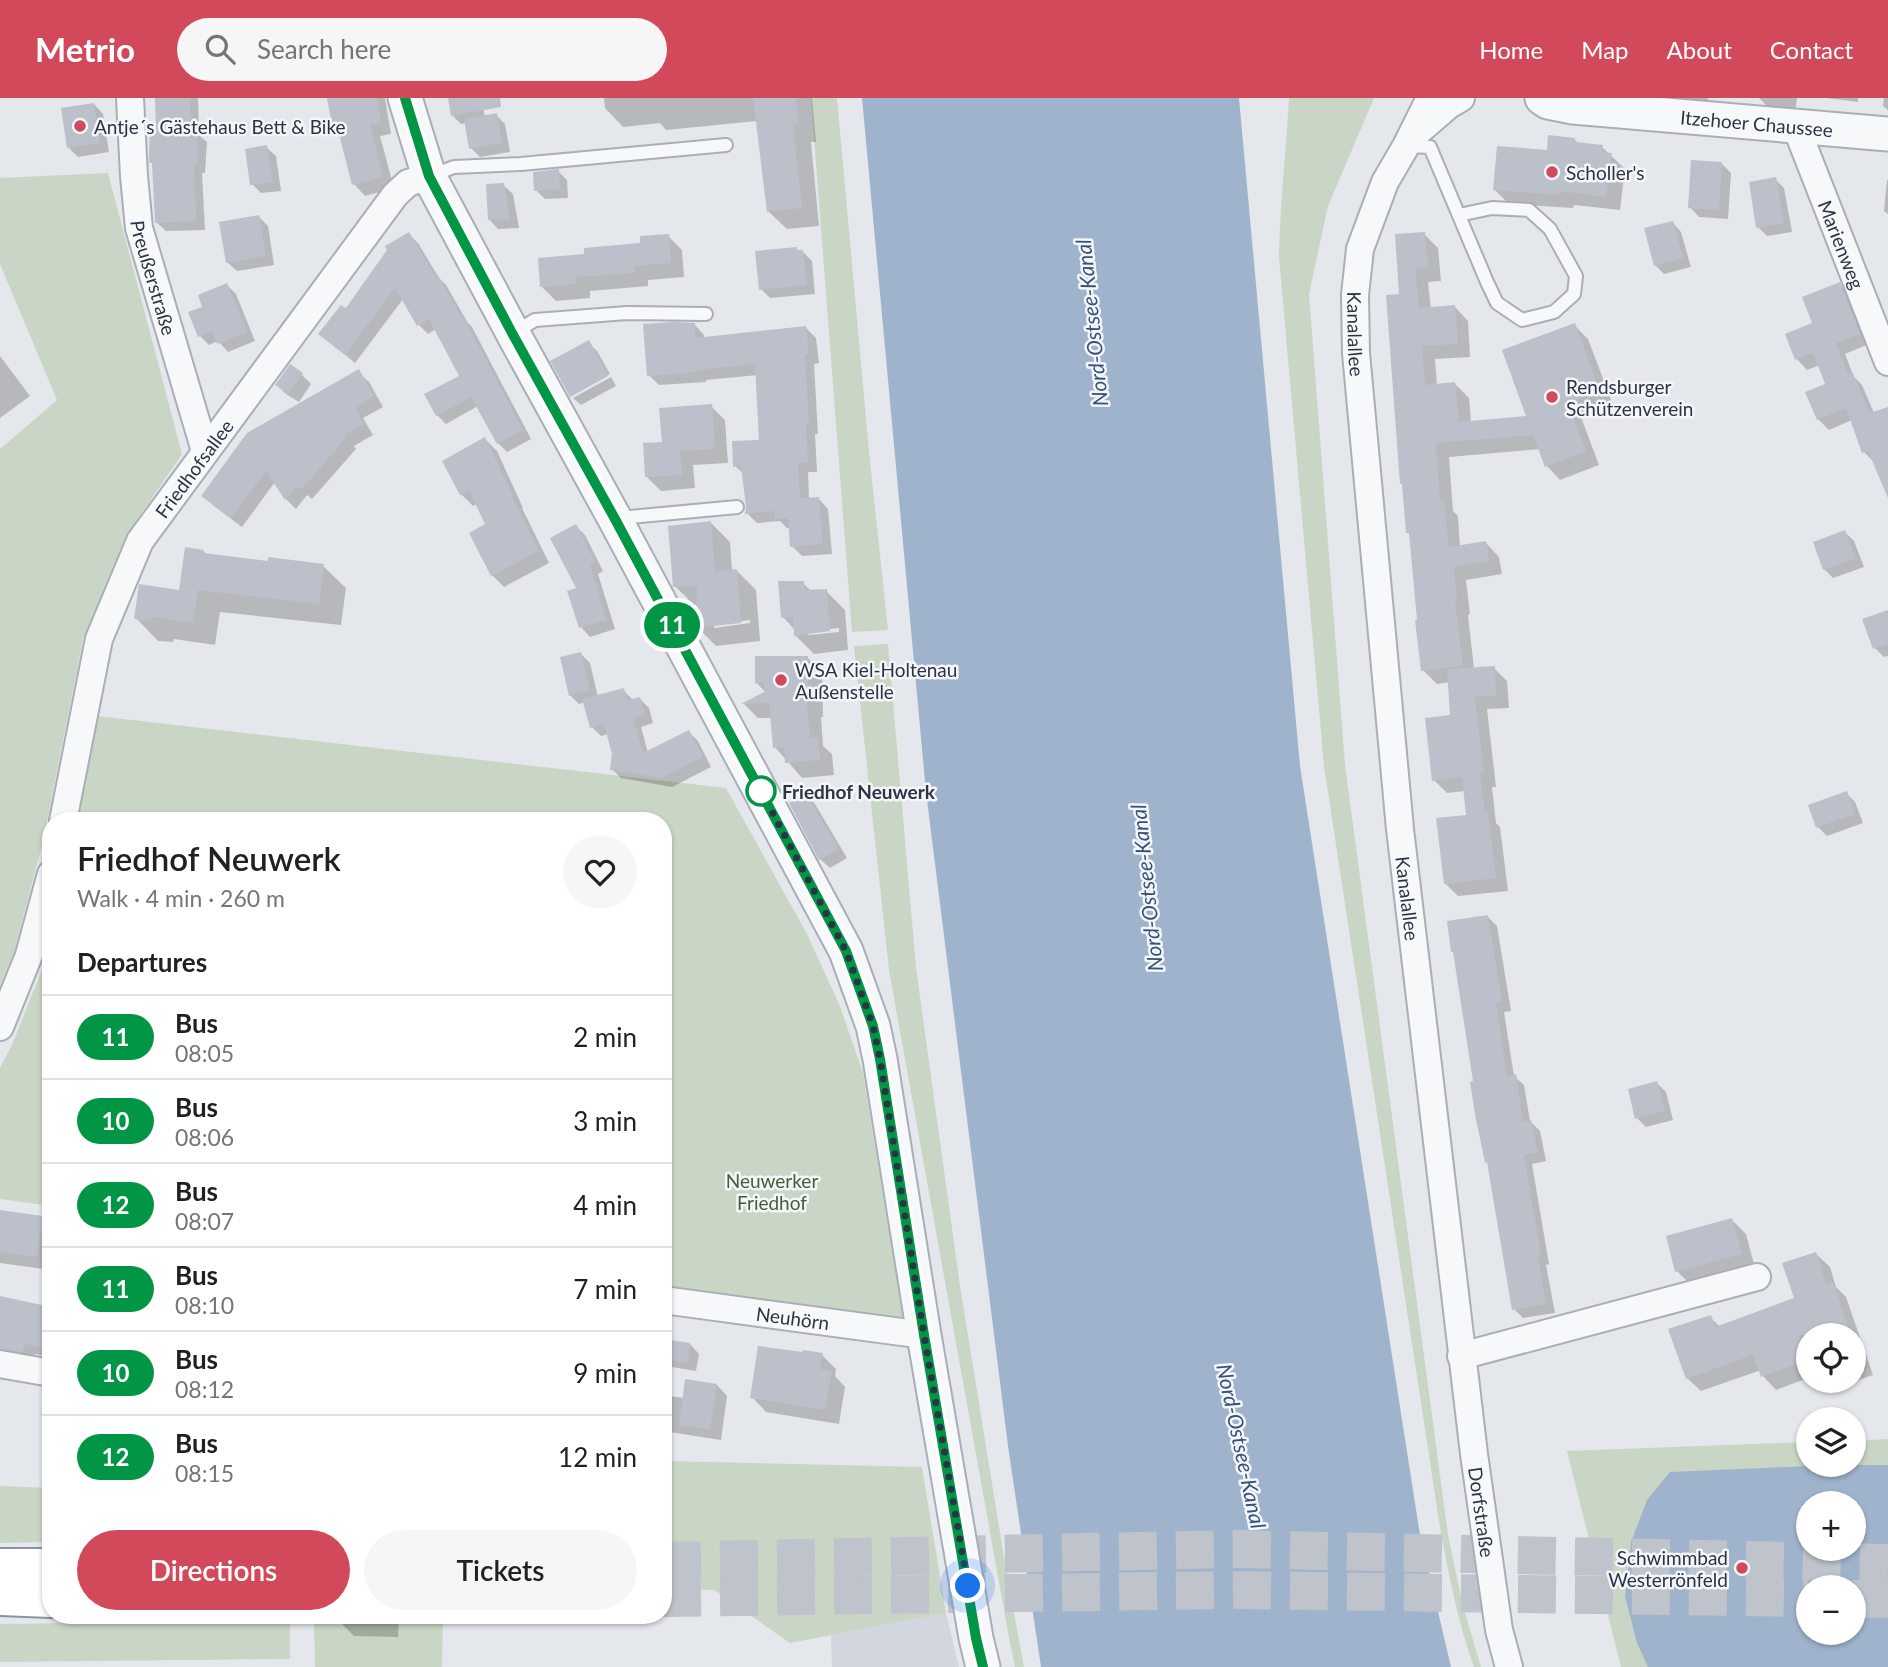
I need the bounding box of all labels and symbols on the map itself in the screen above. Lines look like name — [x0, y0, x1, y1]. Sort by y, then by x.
street label: Itzehoer Chaussee — [1679, 105, 1834, 141]
place label: Antje´s Gästehaus Bett & Bike — [94, 115, 346, 138]
marker: Antje´s Gästehaus Bett & Bike — [72, 118, 88, 134]
place label: Scholler's — [1566, 161, 1645, 184]
marker: Scholler's — [1544, 164, 1560, 180]
street label: Marienweg — [1814, 197, 1870, 292]
street label: Preußerstraße — [127, 219, 182, 338]
water label: Nord-Ostsee-Kanal — [1070, 238, 1112, 408]
street label: Kanalallee — [1343, 291, 1370, 377]
place label: Rendsburger Schützenverein — [1566, 375, 1693, 420]
marker: Rendsburger Schützenverein — [1544, 389, 1560, 405]
street label: Friedhofsallee — [150, 415, 237, 522]
line badge: 11 — [640, 602, 704, 648]
place label: WSA Kiel-Holtenau Außenstelle — [795, 658, 957, 703]
marker: WSA Kiel-Holtenau Außenstelle — [773, 672, 789, 688]
marker: Friedhof Neuwerk — [746, 776, 776, 806]
place label: Friedhof Neuwerk — [782, 780, 936, 803]
water label: Nord-Ostsee-Kanal — [1125, 803, 1167, 973]
street label: Kanalallee — [1392, 855, 1425, 942]
park label: Neuwerker Friedhof — [726, 1169, 818, 1214]
street label: Neuhörn — [755, 1301, 831, 1334]
water label: Nord-Ostsee-Kanal — [1212, 1361, 1272, 1531]
street label: Dorfstraße — [1464, 1465, 1500, 1559]
place label: Schwimmbad Westerrönfeld — [1608, 1546, 1728, 1591]
marker: Schwimmbad Westerrönfeld — [1734, 1560, 1750, 1576]
your location — [950, 1568, 985, 1603]

